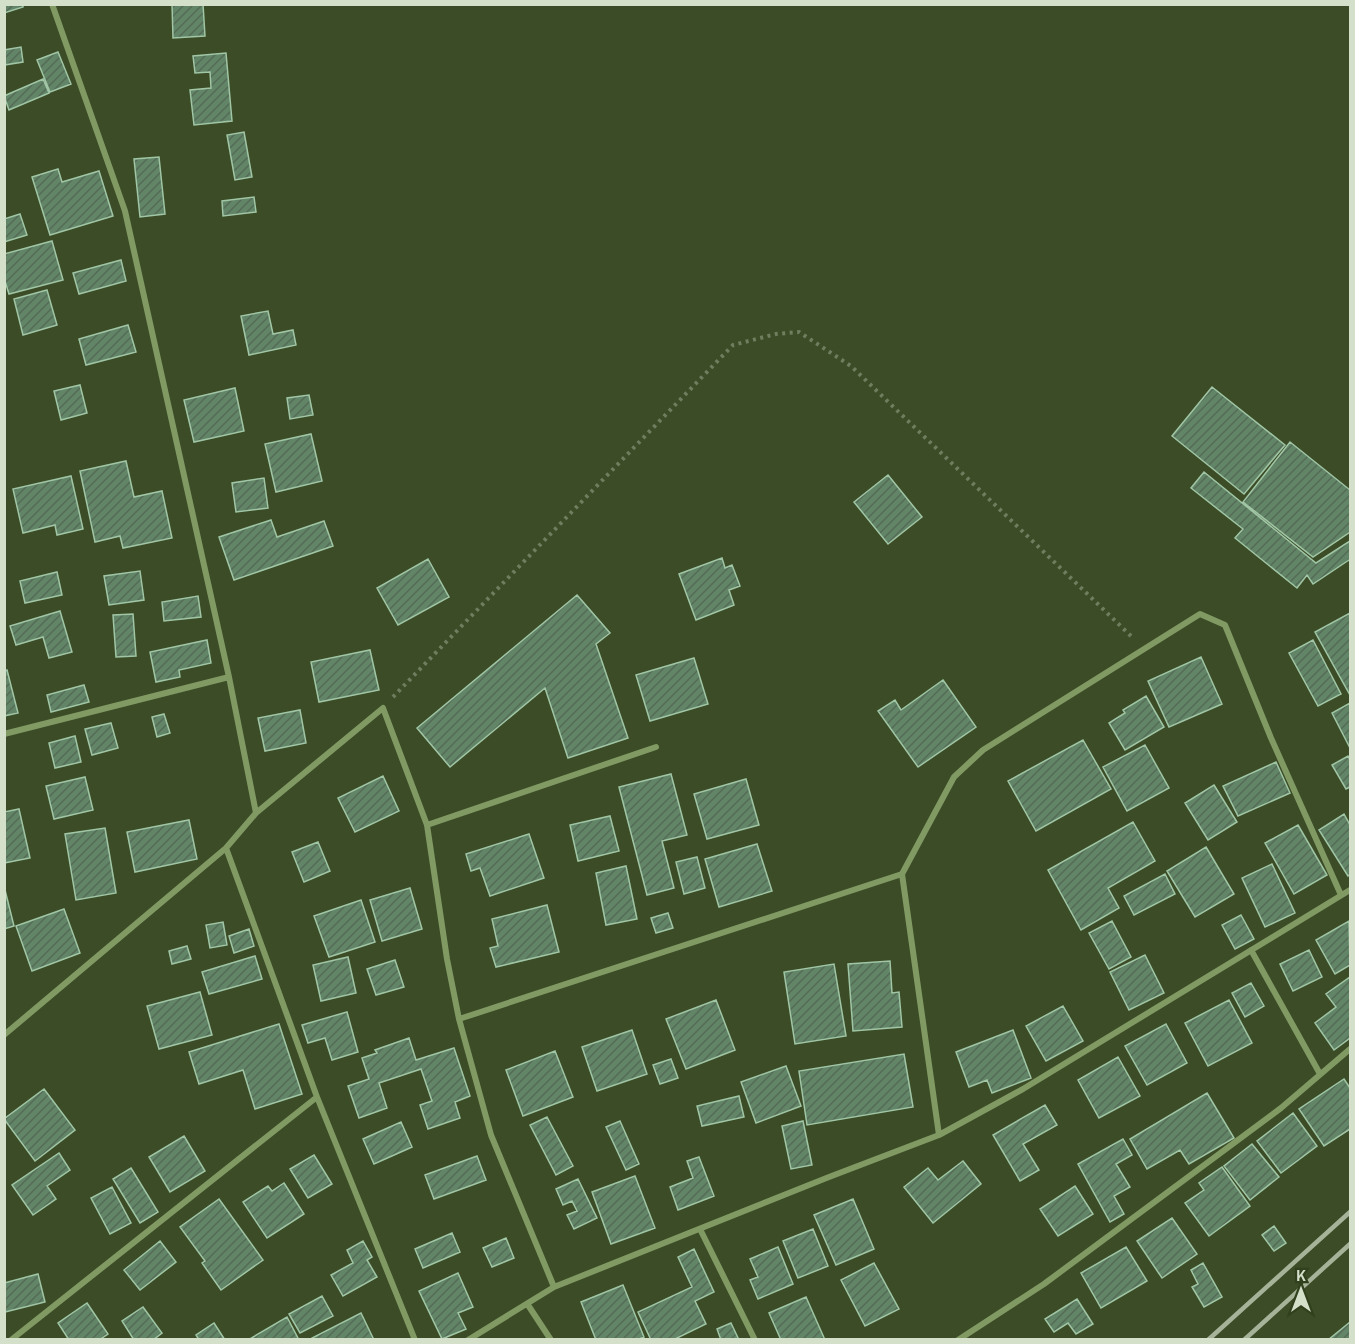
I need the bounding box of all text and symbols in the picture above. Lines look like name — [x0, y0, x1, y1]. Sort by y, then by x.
north arrow — [1271, 1260, 1331, 1320]
text: K — [1296, 1264, 1306, 1286]

